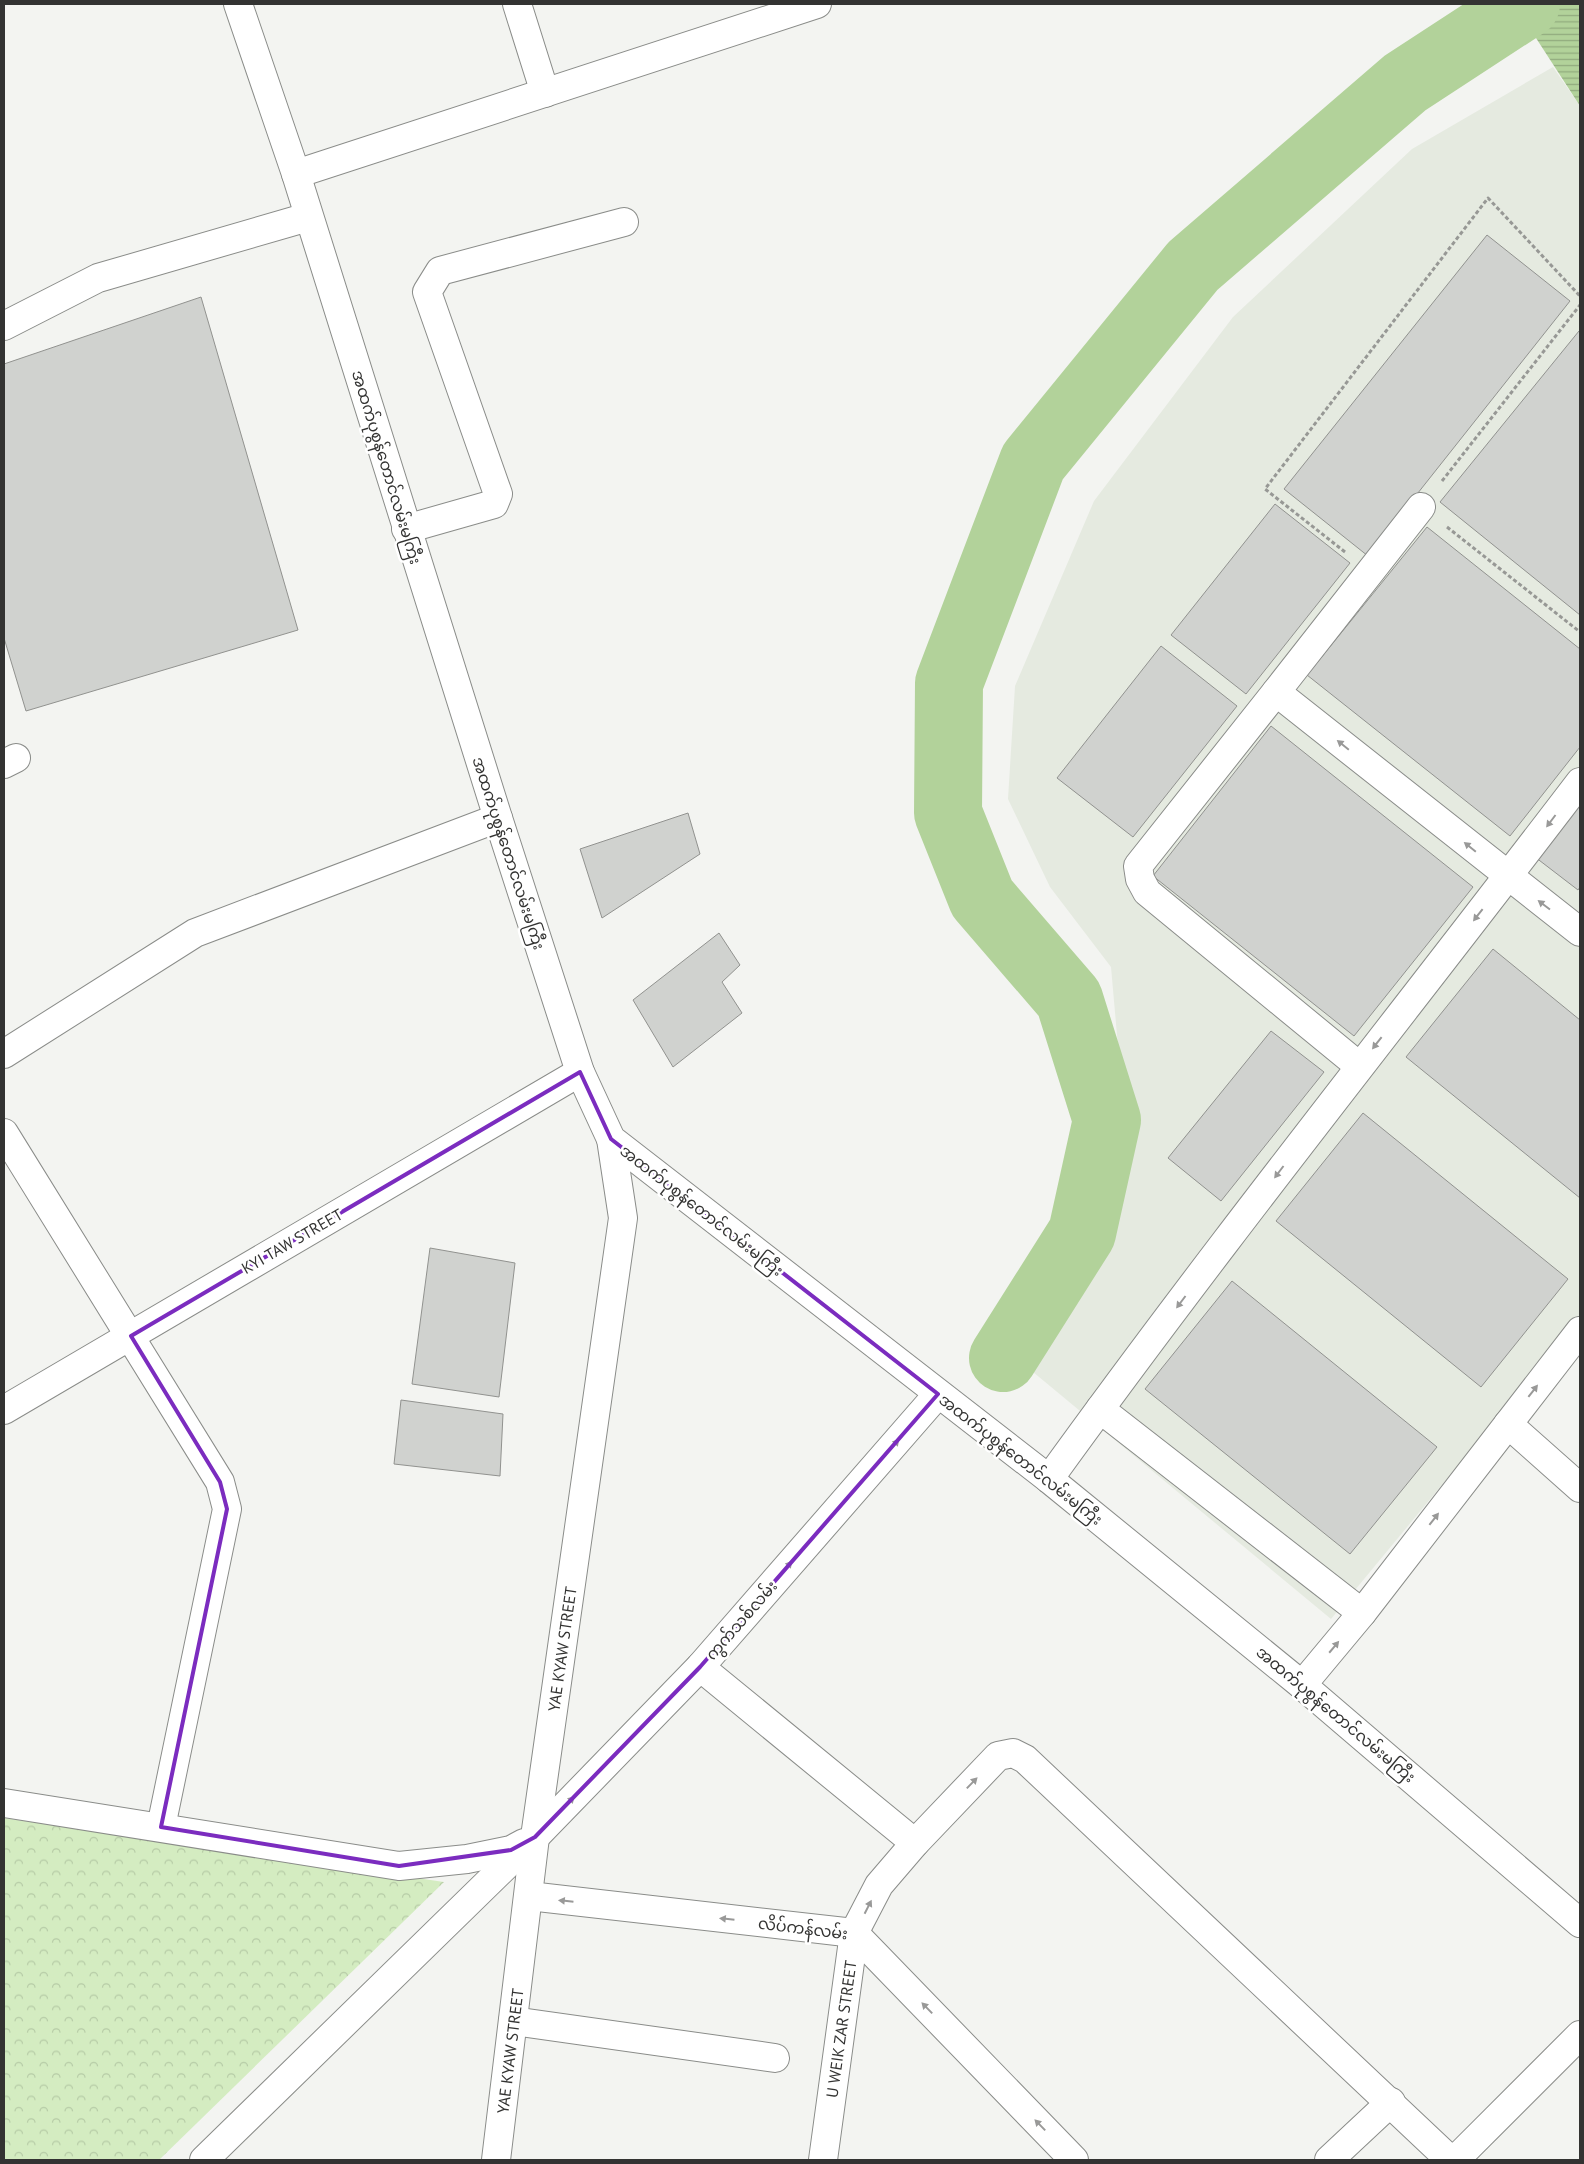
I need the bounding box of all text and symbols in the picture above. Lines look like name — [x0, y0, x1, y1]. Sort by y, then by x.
street label: အထက်ပုစွန်တောင်လမ်းမကြီး — [343, 367, 427, 568]
one-way arrow — [1337, 740, 1350, 751]
street label: အထက်ပုစွန်တောင်လမ်းမကြီး — [464, 754, 551, 954]
one-way arrow — [1545, 814, 1556, 827]
one-way arrow — [1464, 841, 1477, 852]
one-way arrow — [1538, 899, 1551, 910]
one-way arrow — [1473, 908, 1483, 922]
one-way arrow — [1372, 1036, 1383, 1049]
street label: အထက်ပုစွန်တောင်လမ်းမကြီး — [613, 1139, 788, 1284]
one-way arrow — [1274, 1165, 1284, 1179]
street label: KYI TAW STREET — [238, 1204, 346, 1278]
one-way arrow — [1175, 1295, 1186, 1308]
one-way arrow — [1528, 1385, 1539, 1398]
street label: အထက်ပုစွန်တောင်လမ်းမကြီး — [932, 1388, 1107, 1533]
one-way arrow — [888, 1438, 899, 1451]
one-way arrow — [1429, 1513, 1439, 1526]
one-way arrow — [781, 1562, 793, 1574]
street label: ကွက်သစ်လမ်း — [700, 1575, 784, 1667]
street label: YAE KYAW STREET — [543, 1585, 581, 1713]
street label: အထက်ပုစွန်တောင်လမ်းမကြီး — [1249, 1641, 1420, 1790]
one-way arrow — [1328, 1641, 1339, 1654]
one-way arrow — [966, 1778, 978, 1790]
one-way arrow — [563, 1796, 575, 1808]
one-way arrow — [558, 1897, 574, 1905]
one-way arrow — [864, 1900, 872, 1914]
street label: လိပ်ကန်လမ်း — [756, 1912, 849, 1947]
one-way arrow — [719, 1915, 735, 1923]
street label: U WEIK ZAR STREET — [821, 1959, 861, 2099]
street label: YAE KYAW STREET — [492, 1987, 528, 2115]
one-way arrow — [921, 2003, 933, 2015]
one-way arrow — [1034, 2120, 1046, 2132]

